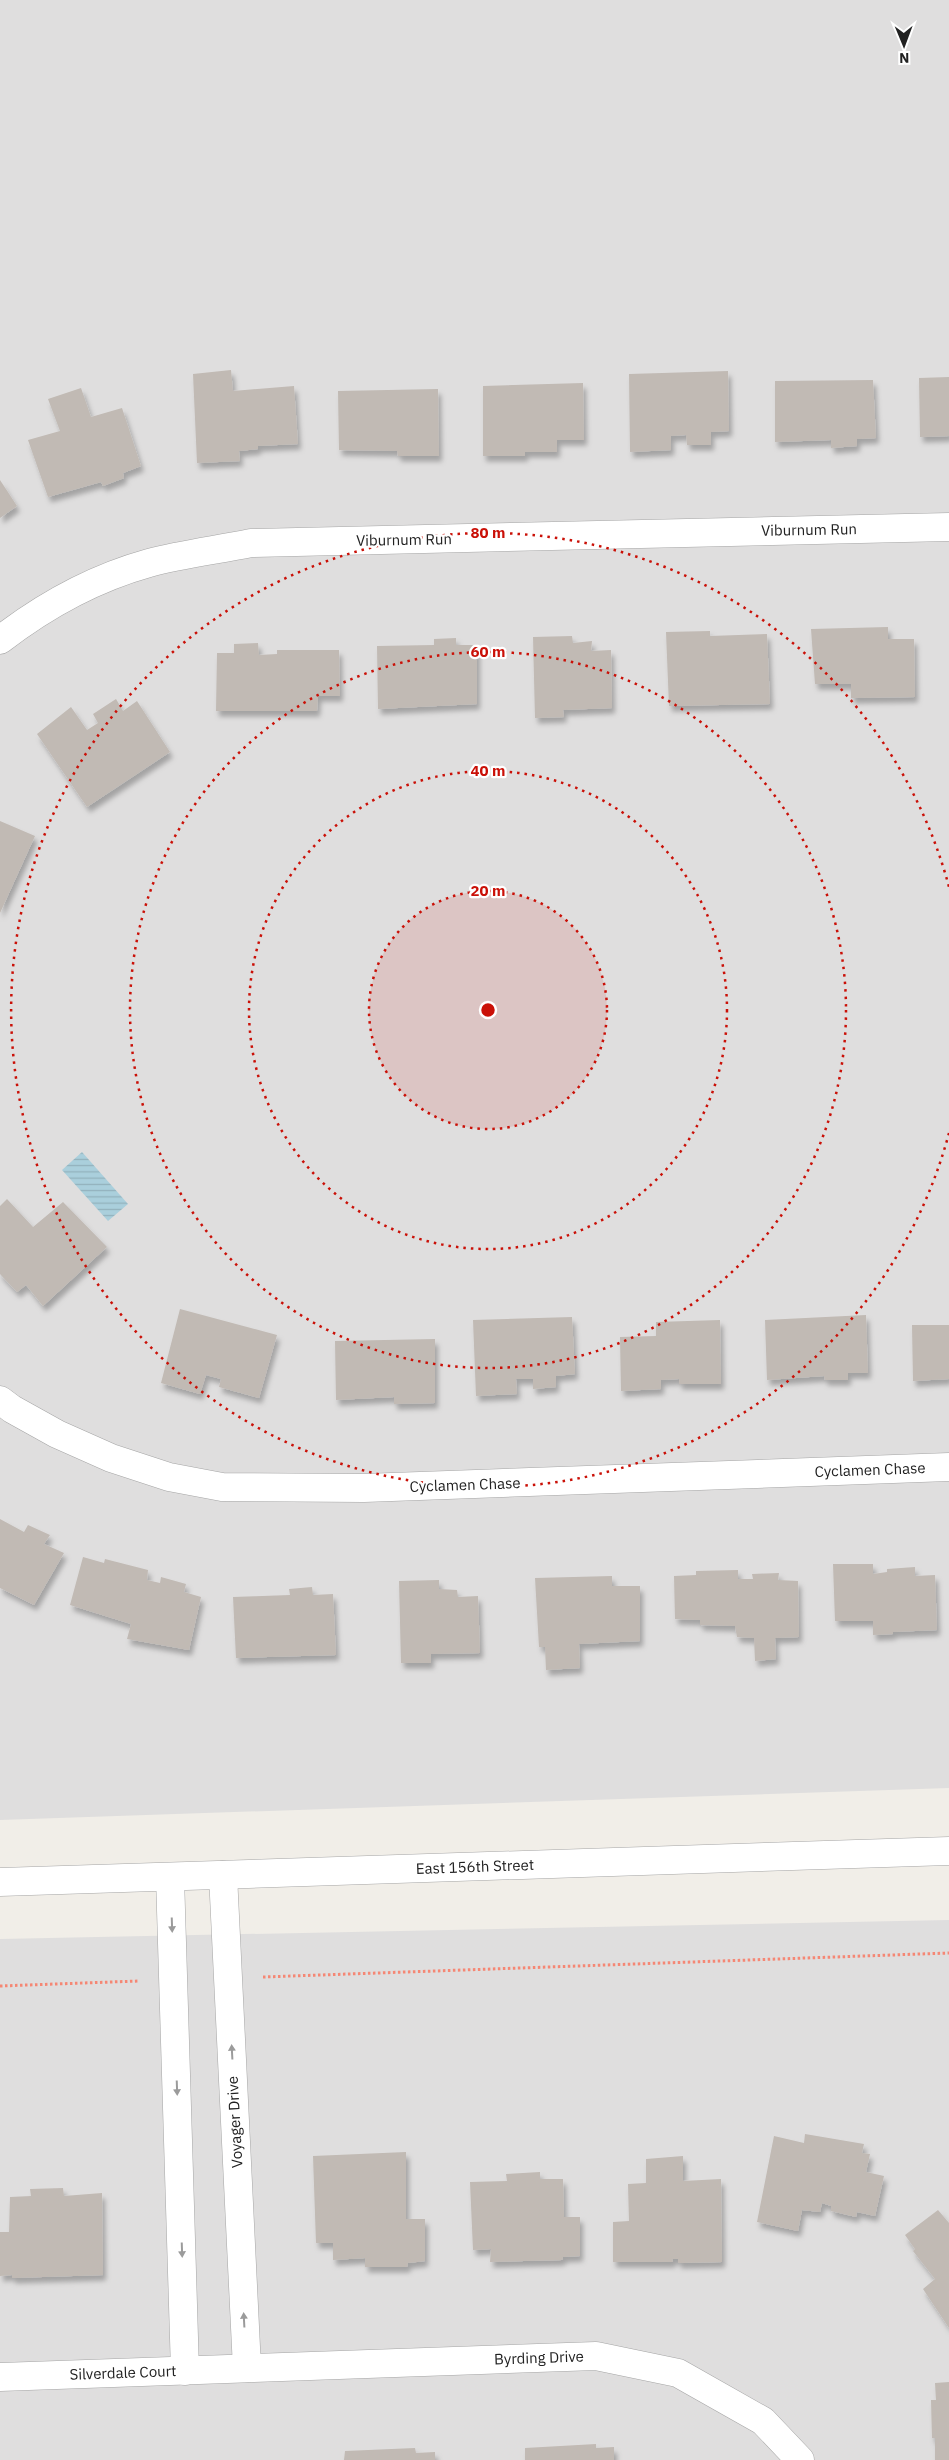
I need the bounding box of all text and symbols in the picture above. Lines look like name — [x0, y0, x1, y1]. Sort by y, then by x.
north arrow — [879, 20, 929, 70]
text: N — [899, 49, 909, 67]
street label: Viburnum Run — [761, 519, 857, 540]
text: 80 m — [471, 523, 505, 542]
street label: Viburnum Run — [356, 529, 452, 550]
text: 60 m — [471, 642, 505, 661]
text: 40 m — [471, 761, 505, 780]
text: 20 m — [471, 881, 505, 900]
centre of rings — [479, 1001, 497, 1019]
street label: Cyclamen Chase — [814, 1458, 926, 1481]
street label: Cyclamen Chase — [409, 1473, 521, 1496]
street label: East 156th Street — [416, 1855, 534, 1878]
one-way arrow — [168, 1918, 176, 1934]
one-way arrow — [227, 2044, 235, 2060]
street label: Voyager Drive — [223, 2075, 246, 2169]
one-way arrow — [173, 2080, 181, 2096]
one-way arrow — [178, 2243, 186, 2259]
one-way arrow — [240, 2311, 248, 2327]
street label: Byrding Drive — [494, 2346, 584, 2369]
street label: Silverdale Court — [69, 2361, 177, 2384]

